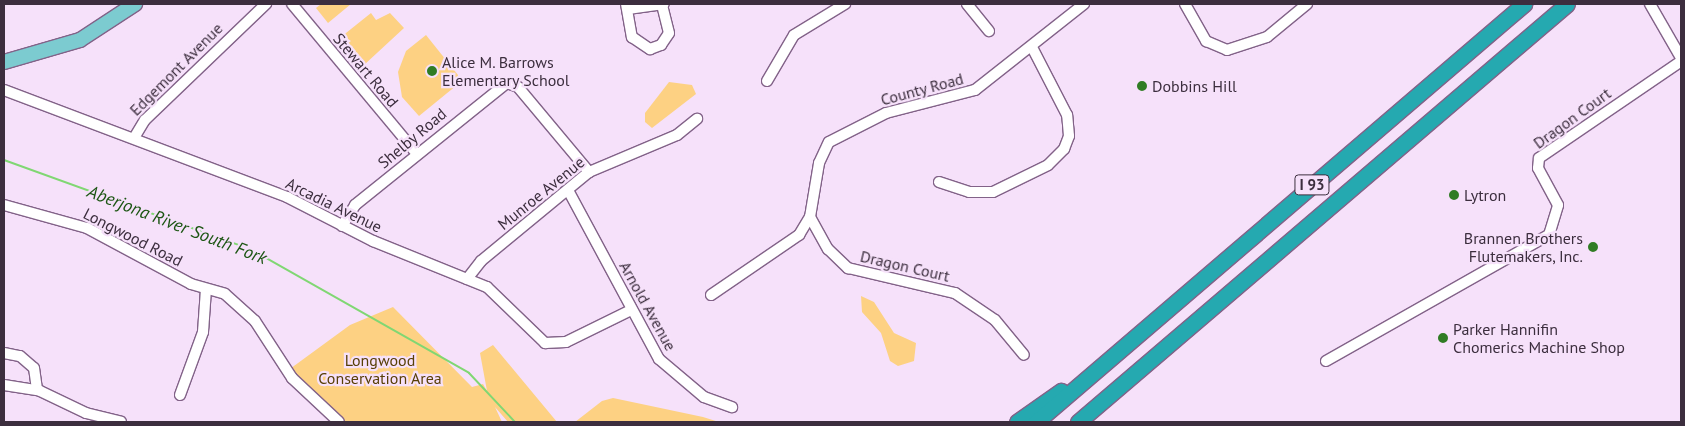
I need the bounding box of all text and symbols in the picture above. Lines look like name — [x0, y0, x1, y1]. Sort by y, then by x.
street label: Edgemont Avenue — [125, 18, 227, 120]
street label: Stewart Road — [329, 29, 403, 111]
place label: Alice M. Barrows Elementary School — [442, 52, 570, 90]
marker: Alice M. Barrows Elementary School — [426, 65, 438, 77]
street label: County Road — [878, 69, 966, 109]
place label: Dobbins Hill — [1152, 76, 1237, 96]
marker: Dobbins Hill — [1136, 80, 1148, 92]
street label: Dragon Court — [1529, 83, 1615, 153]
street label: Shelby Road — [374, 104, 450, 172]
street label: Munroe Avenue — [494, 152, 588, 234]
road number: I 93 — [1293, 172, 1331, 198]
street label: Arcadia Avenue — [283, 173, 385, 237]
water label: Aberjona River South Fork — [84, 181, 270, 269]
place label: Lytron — [1464, 185, 1506, 205]
marker: Lytron — [1448, 189, 1460, 201]
street label: Longwood Road — [80, 204, 186, 270]
place label: Brannen Brothers Flutemakers, Inc. — [1464, 228, 1583, 266]
marker: Brannen Brothers Flutemakers, Inc. — [1587, 241, 1599, 253]
street label: Dragon Court — [858, 246, 952, 286]
street label: Arnold Avenue — [615, 258, 681, 354]
place label: Parker Hannifin Chomerics Machine Shop — [1453, 319, 1625, 357]
marker: Parker Hannifin Chomerics Machine Shop — [1437, 332, 1449, 344]
park label: Longwood Conservation Area — [318, 350, 442, 388]

